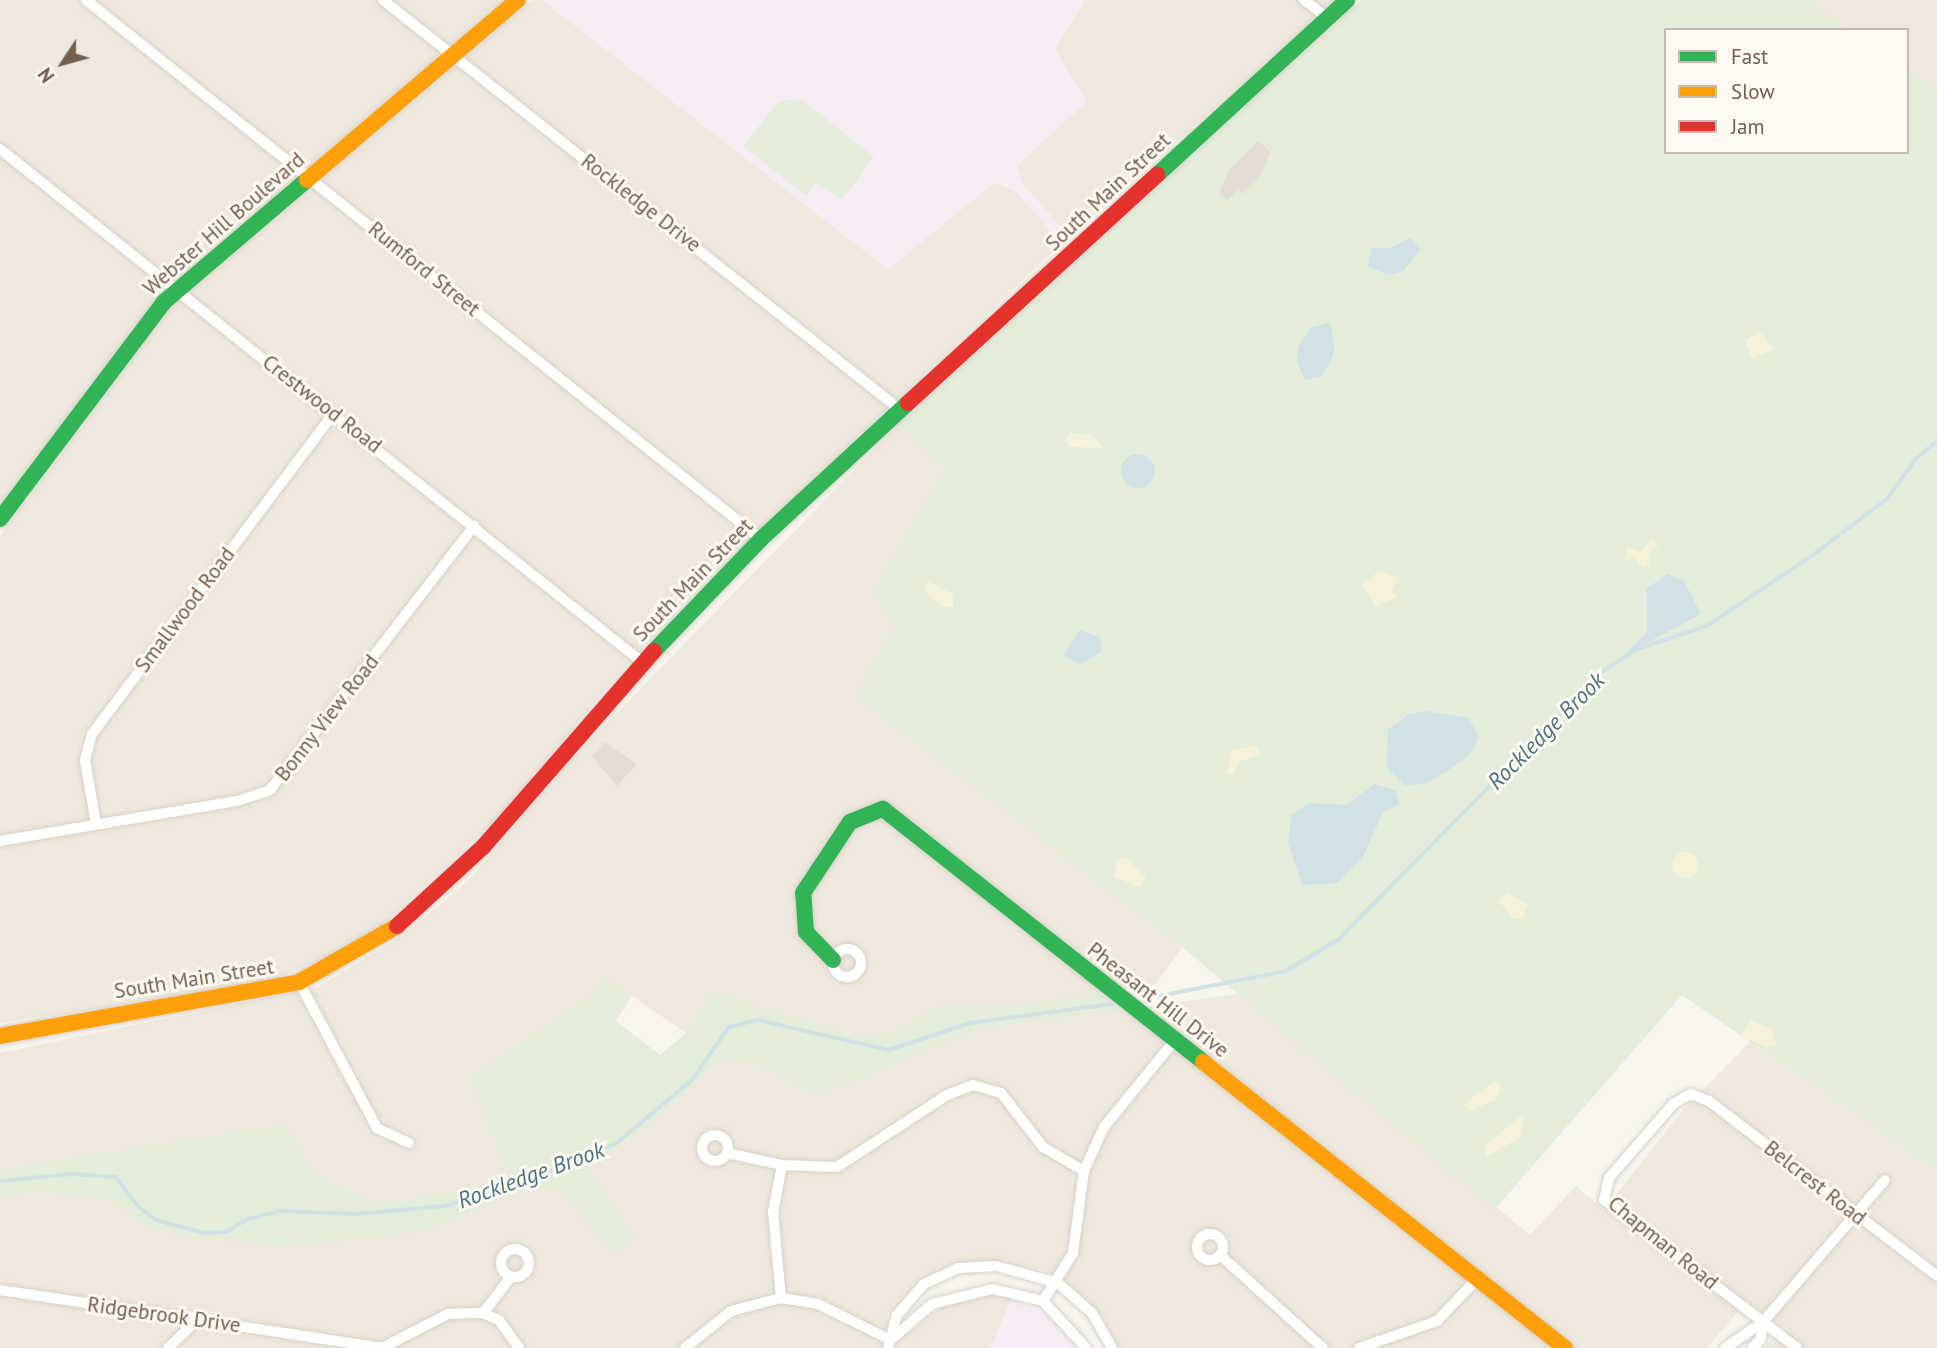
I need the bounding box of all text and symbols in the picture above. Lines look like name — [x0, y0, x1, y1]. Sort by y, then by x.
north arrow — [28, 28, 98, 98]
legend — [1664, 28, 1909, 154]
text: Fast — [1731, 43, 1768, 70]
text: N — [33, 63, 59, 87]
text: Slow — [1731, 78, 1775, 105]
text: Jam — [1731, 113, 1765, 140]
street label: South Main Street — [1040, 128, 1176, 256]
street label: Webster Hill Boulevard — [138, 147, 310, 301]
street label: Rockledge Drive — [576, 148, 706, 258]
street label: Rumford Street — [363, 216, 485, 322]
street label: Crestwood Road — [257, 350, 387, 458]
street label: South Main Street — [628, 513, 758, 647]
street label: Smallwood Road — [130, 543, 240, 677]
street label: Bonny View Road — [269, 649, 385, 787]
water label: Rockledge Brook — [1482, 667, 1610, 795]
street label: Pheasant Hill Drive — [1082, 937, 1234, 1063]
street label: South Main Street — [112, 954, 276, 1004]
street label: Belcrest Road — [1759, 1135, 1871, 1231]
water label: Rockledge Brook — [454, 1136, 608, 1214]
street label: Chapman Road — [1603, 1191, 1723, 1295]
street label: Ridgebrook Drive — [85, 1292, 243, 1338]

